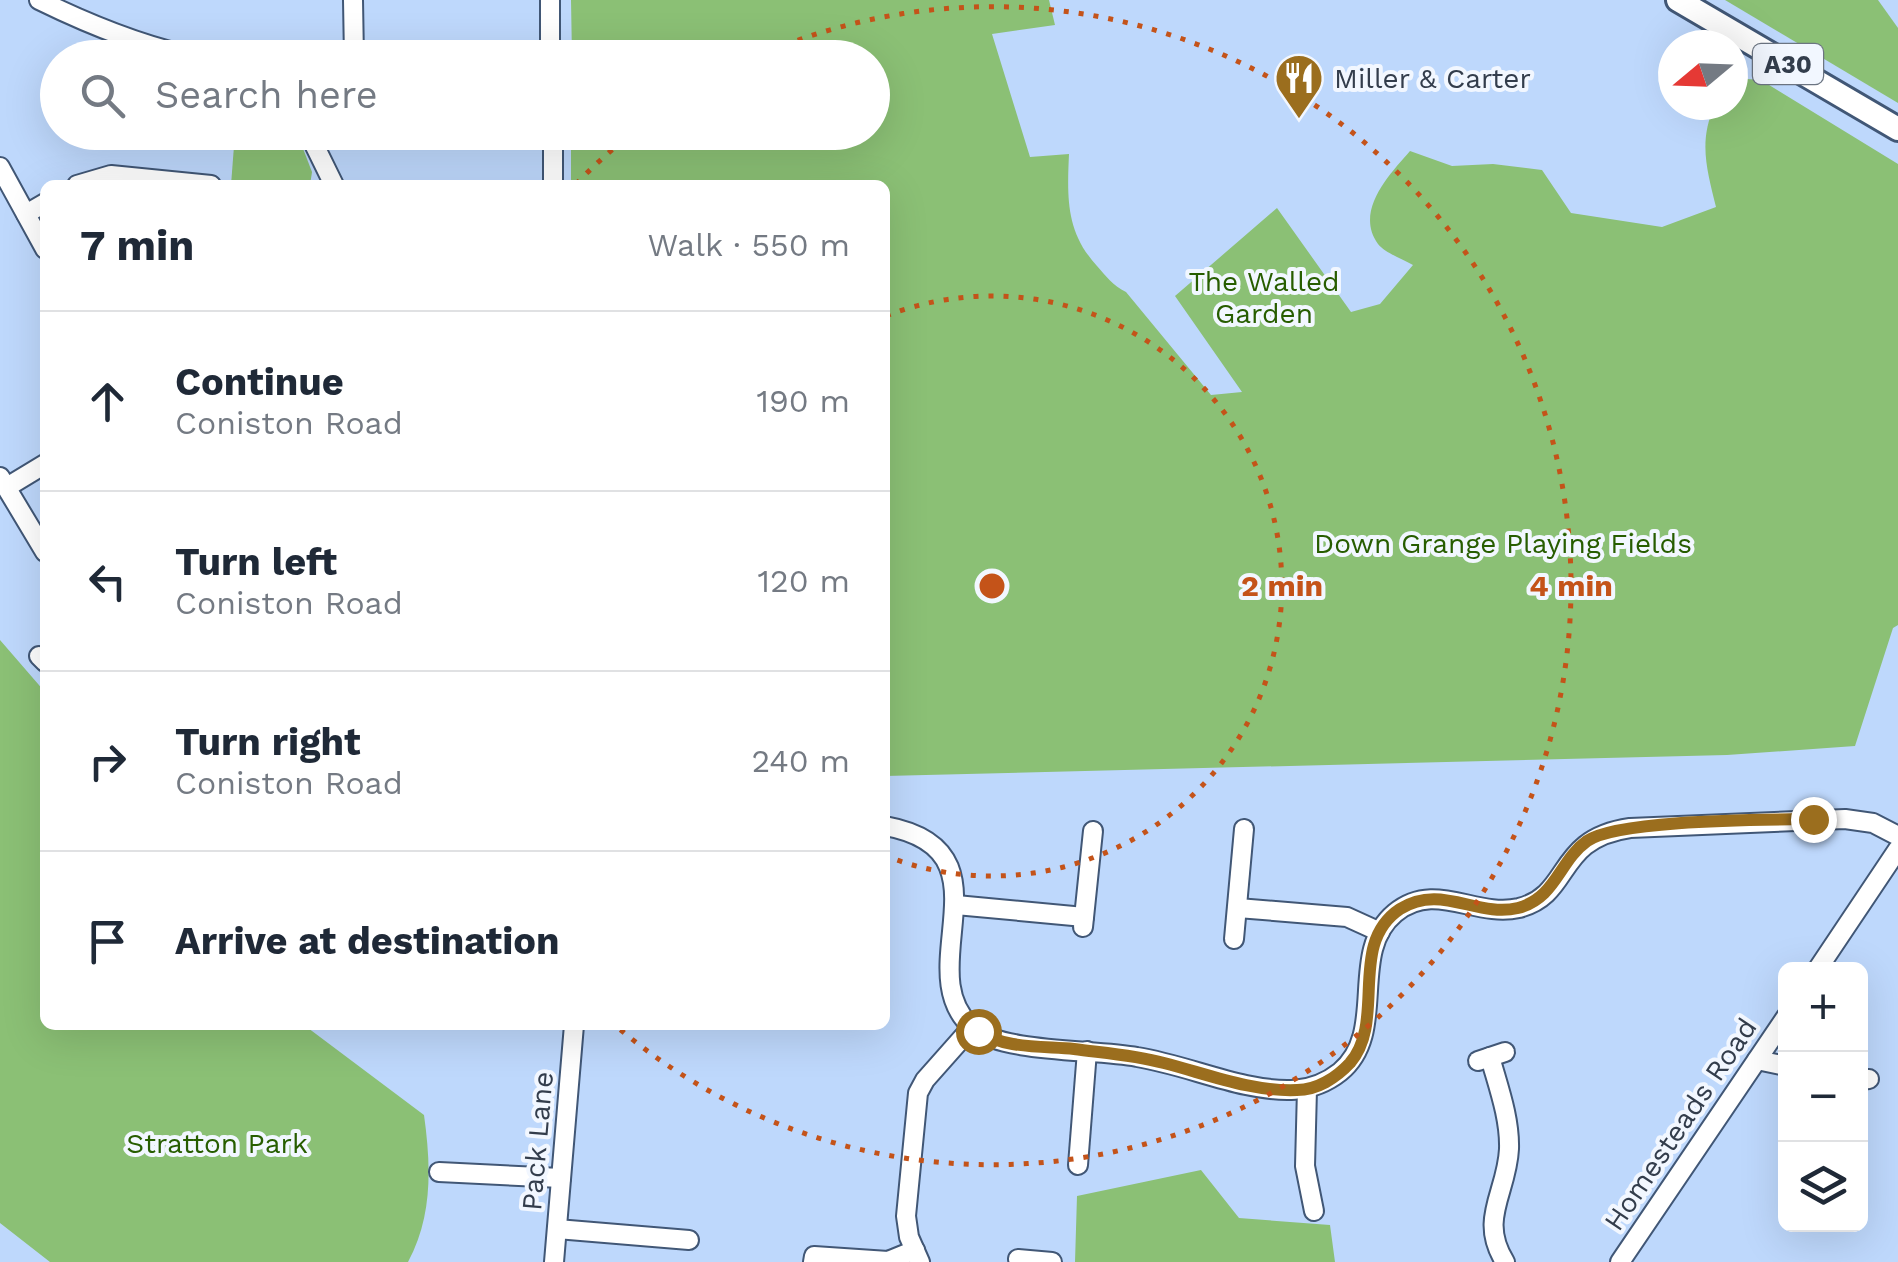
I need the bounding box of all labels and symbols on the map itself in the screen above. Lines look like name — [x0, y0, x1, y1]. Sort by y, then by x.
north arrow — [1658, 30, 1748, 120]
road number: A30 — [1753, 44, 1823, 84]
restaurant icon: Miller & Carter — [1273, 52, 1325, 120]
place label: Miller & Carter — [1334, 62, 1531, 95]
park label: The Walled Garden — [1188, 265, 1340, 330]
park label: Down Grange Playing Fields — [1314, 527, 1692, 560]
centre of rings — [974, 568, 1010, 604]
text: 2 min — [1241, 568, 1323, 603]
text: 4 min — [1529, 568, 1613, 603]
route end — [1791, 797, 1837, 843]
route start — [956, 1009, 1002, 1055]
street label: Homesteads Road — [1597, 1012, 1764, 1237]
street label: Pack Lane — [515, 1070, 560, 1212]
park label: Stratton Park — [126, 1127, 308, 1160]

